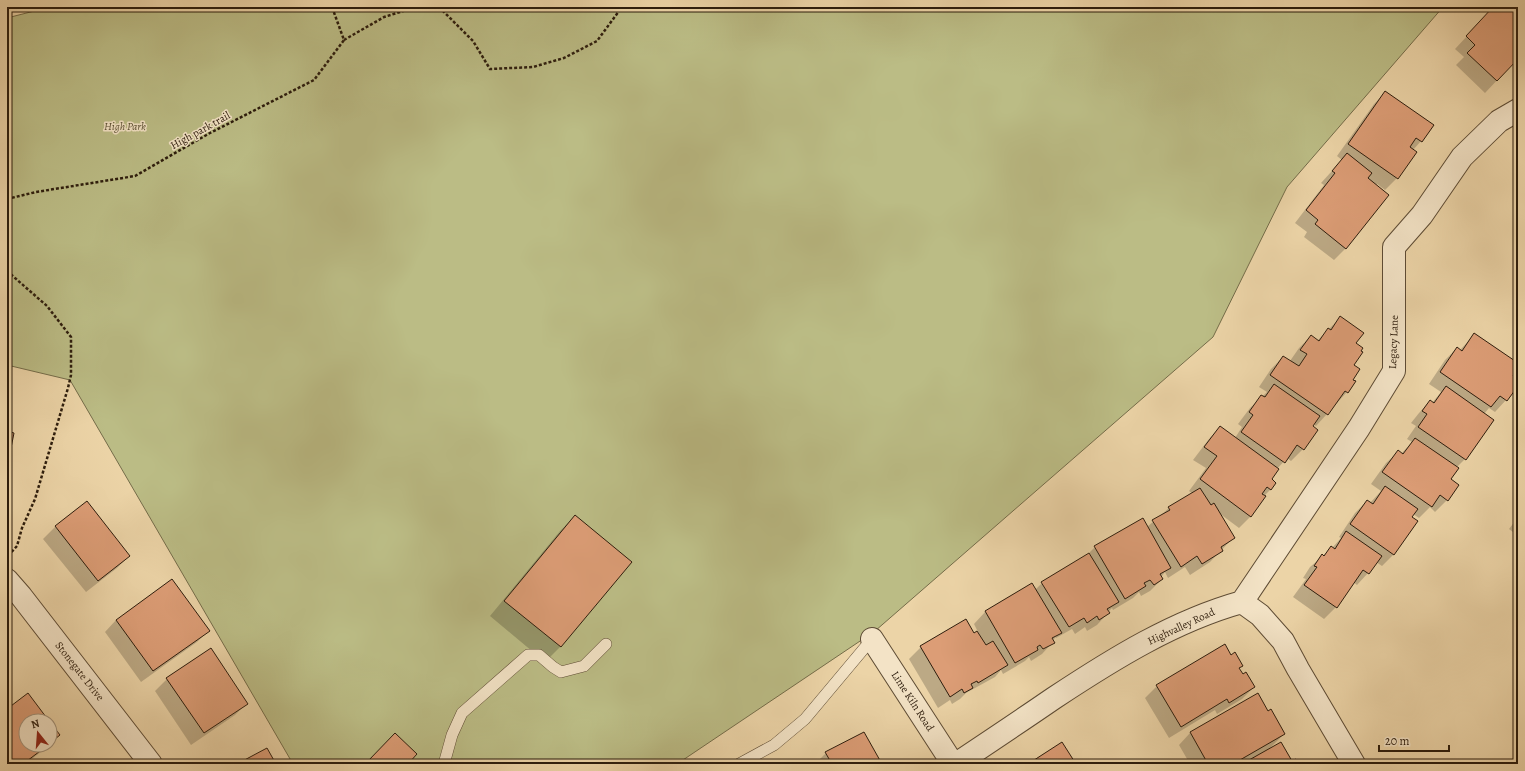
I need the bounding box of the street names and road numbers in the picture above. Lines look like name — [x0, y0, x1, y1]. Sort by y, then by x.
street label: High park trail — [168, 108, 233, 153]
street label: Legacy Lane — [1385, 315, 1402, 369]
street label: Highvalley Road — [1145, 604, 1217, 649]
street label: Stonegate Drive — [52, 638, 108, 704]
street label: Lime Kiln Road — [888, 668, 938, 734]

